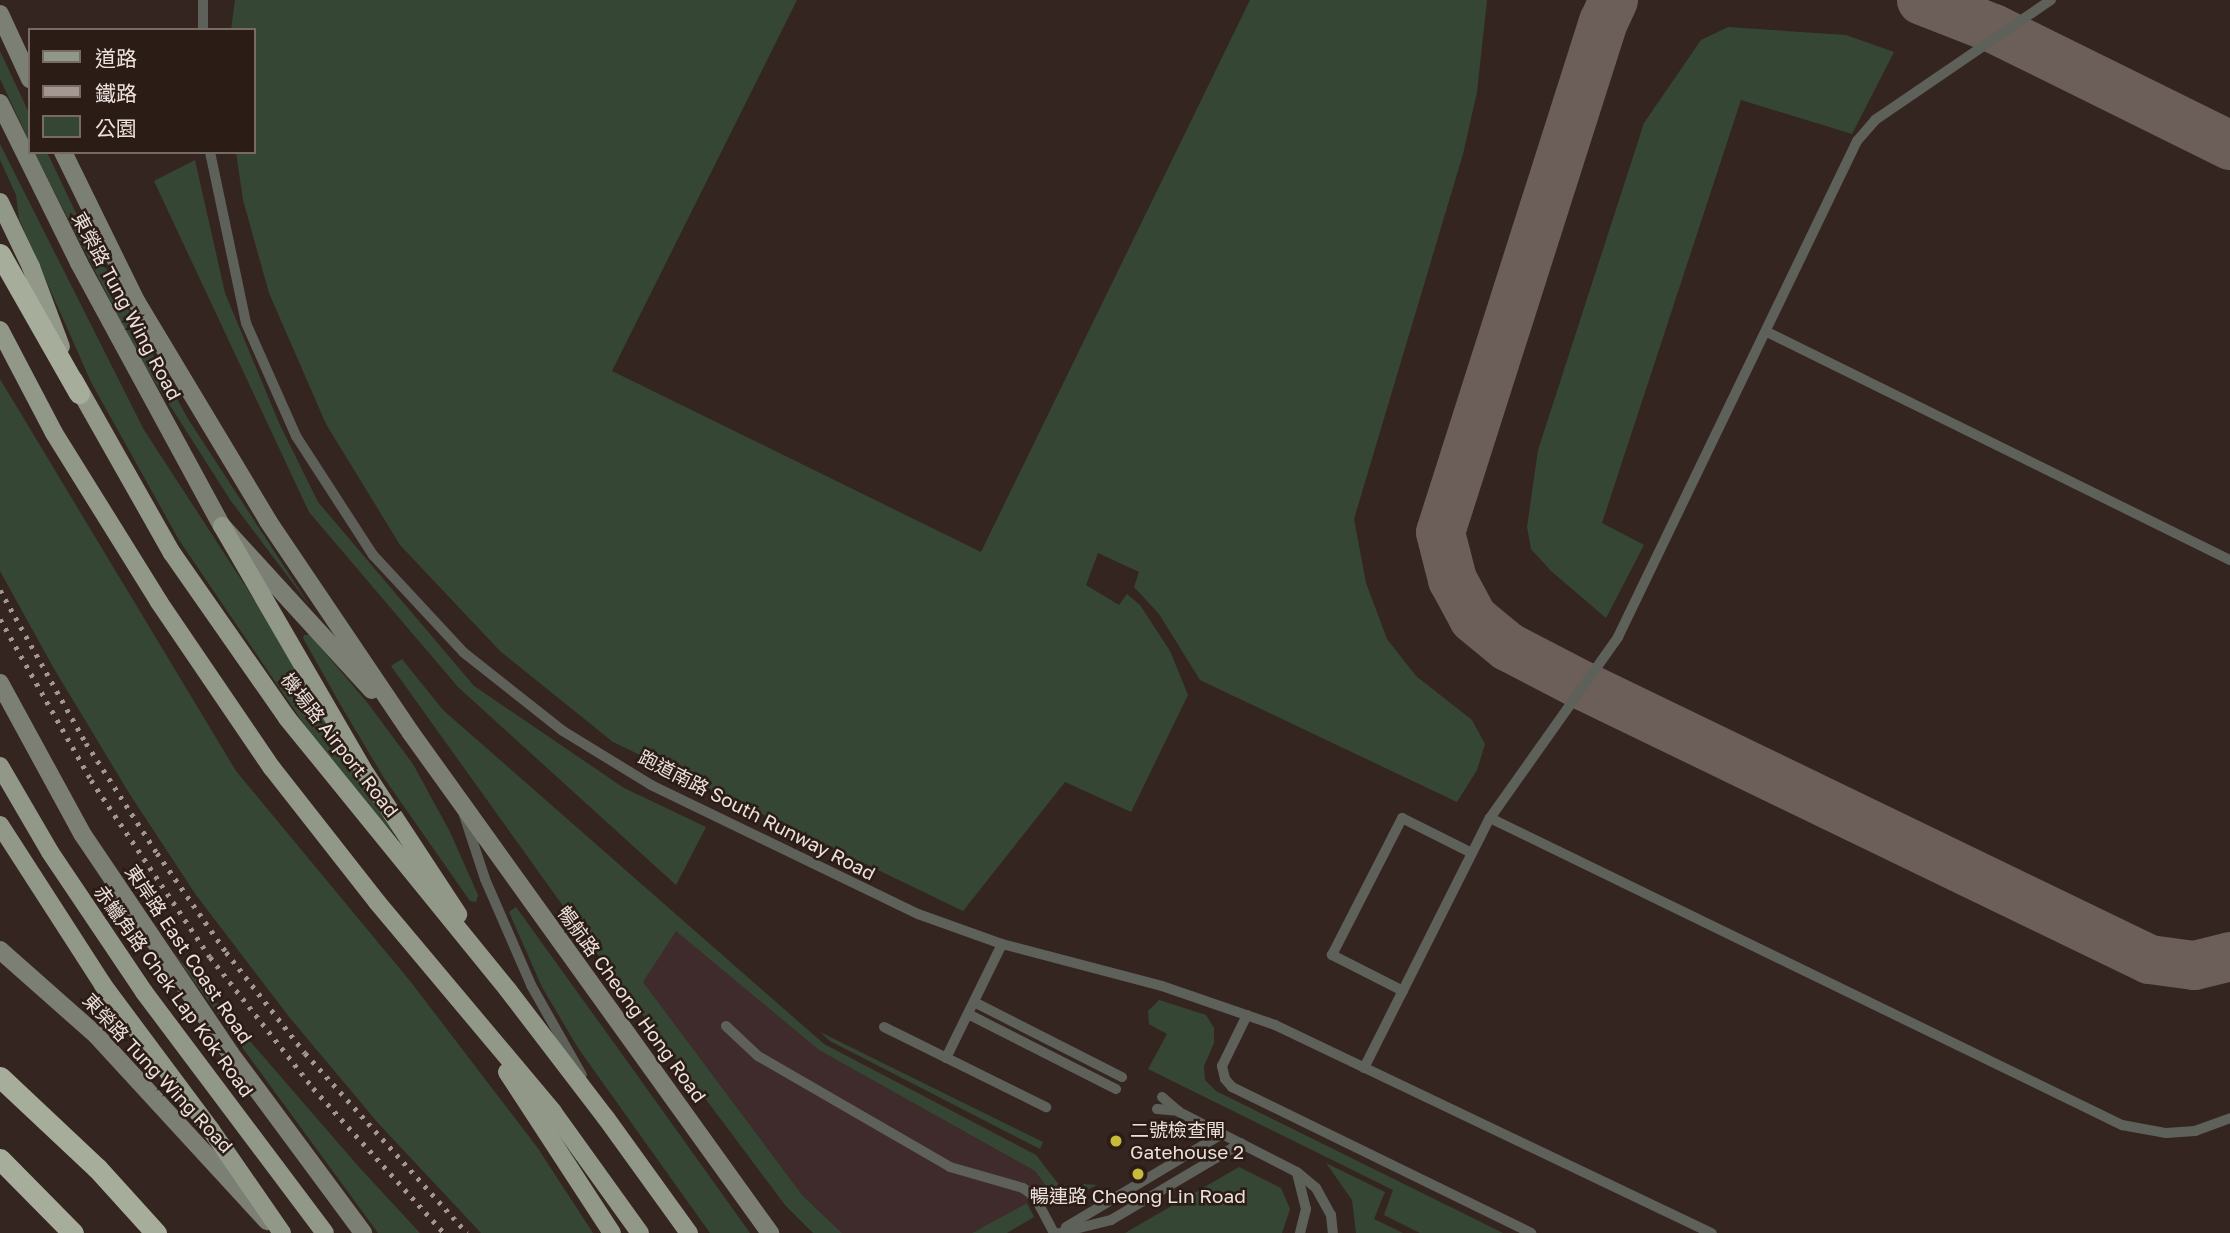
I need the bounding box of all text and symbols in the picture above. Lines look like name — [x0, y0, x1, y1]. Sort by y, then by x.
legend — [28, 28, 256, 154]
text: 道路 — [95, 45, 137, 71]
text: 鐵路 — [95, 80, 137, 106]
text: 公園 — [95, 115, 137, 141]
street label: 東榮路 Tung Wing Road — [68, 208, 186, 404]
street label: 機場路 Airport Road — [277, 668, 403, 822]
street label: 跑道南路 South Runway Road — [635, 745, 879, 885]
street label: 東岸路 East Coast Road — [121, 860, 257, 1048]
street label: 赤鱲角路 Chek Lap Kok Road — [89, 881, 259, 1101]
street label: 暢航路 Cheong Hong Road — [553, 901, 711, 1107]
street label: 東榮路 Tung Wing Road — [78, 989, 238, 1157]
place label: 二號檢查閘 Gatehouse 2 — [1130, 1119, 1244, 1163]
marker: 二號檢查閘 Gatehouse 2 — [1108, 1133, 1124, 1149]
marker: 暢連路 Cheong Lin Road — [1130, 1166, 1146, 1182]
place label: 暢連路 Cheong Lin Road — [1030, 1185, 1246, 1207]

